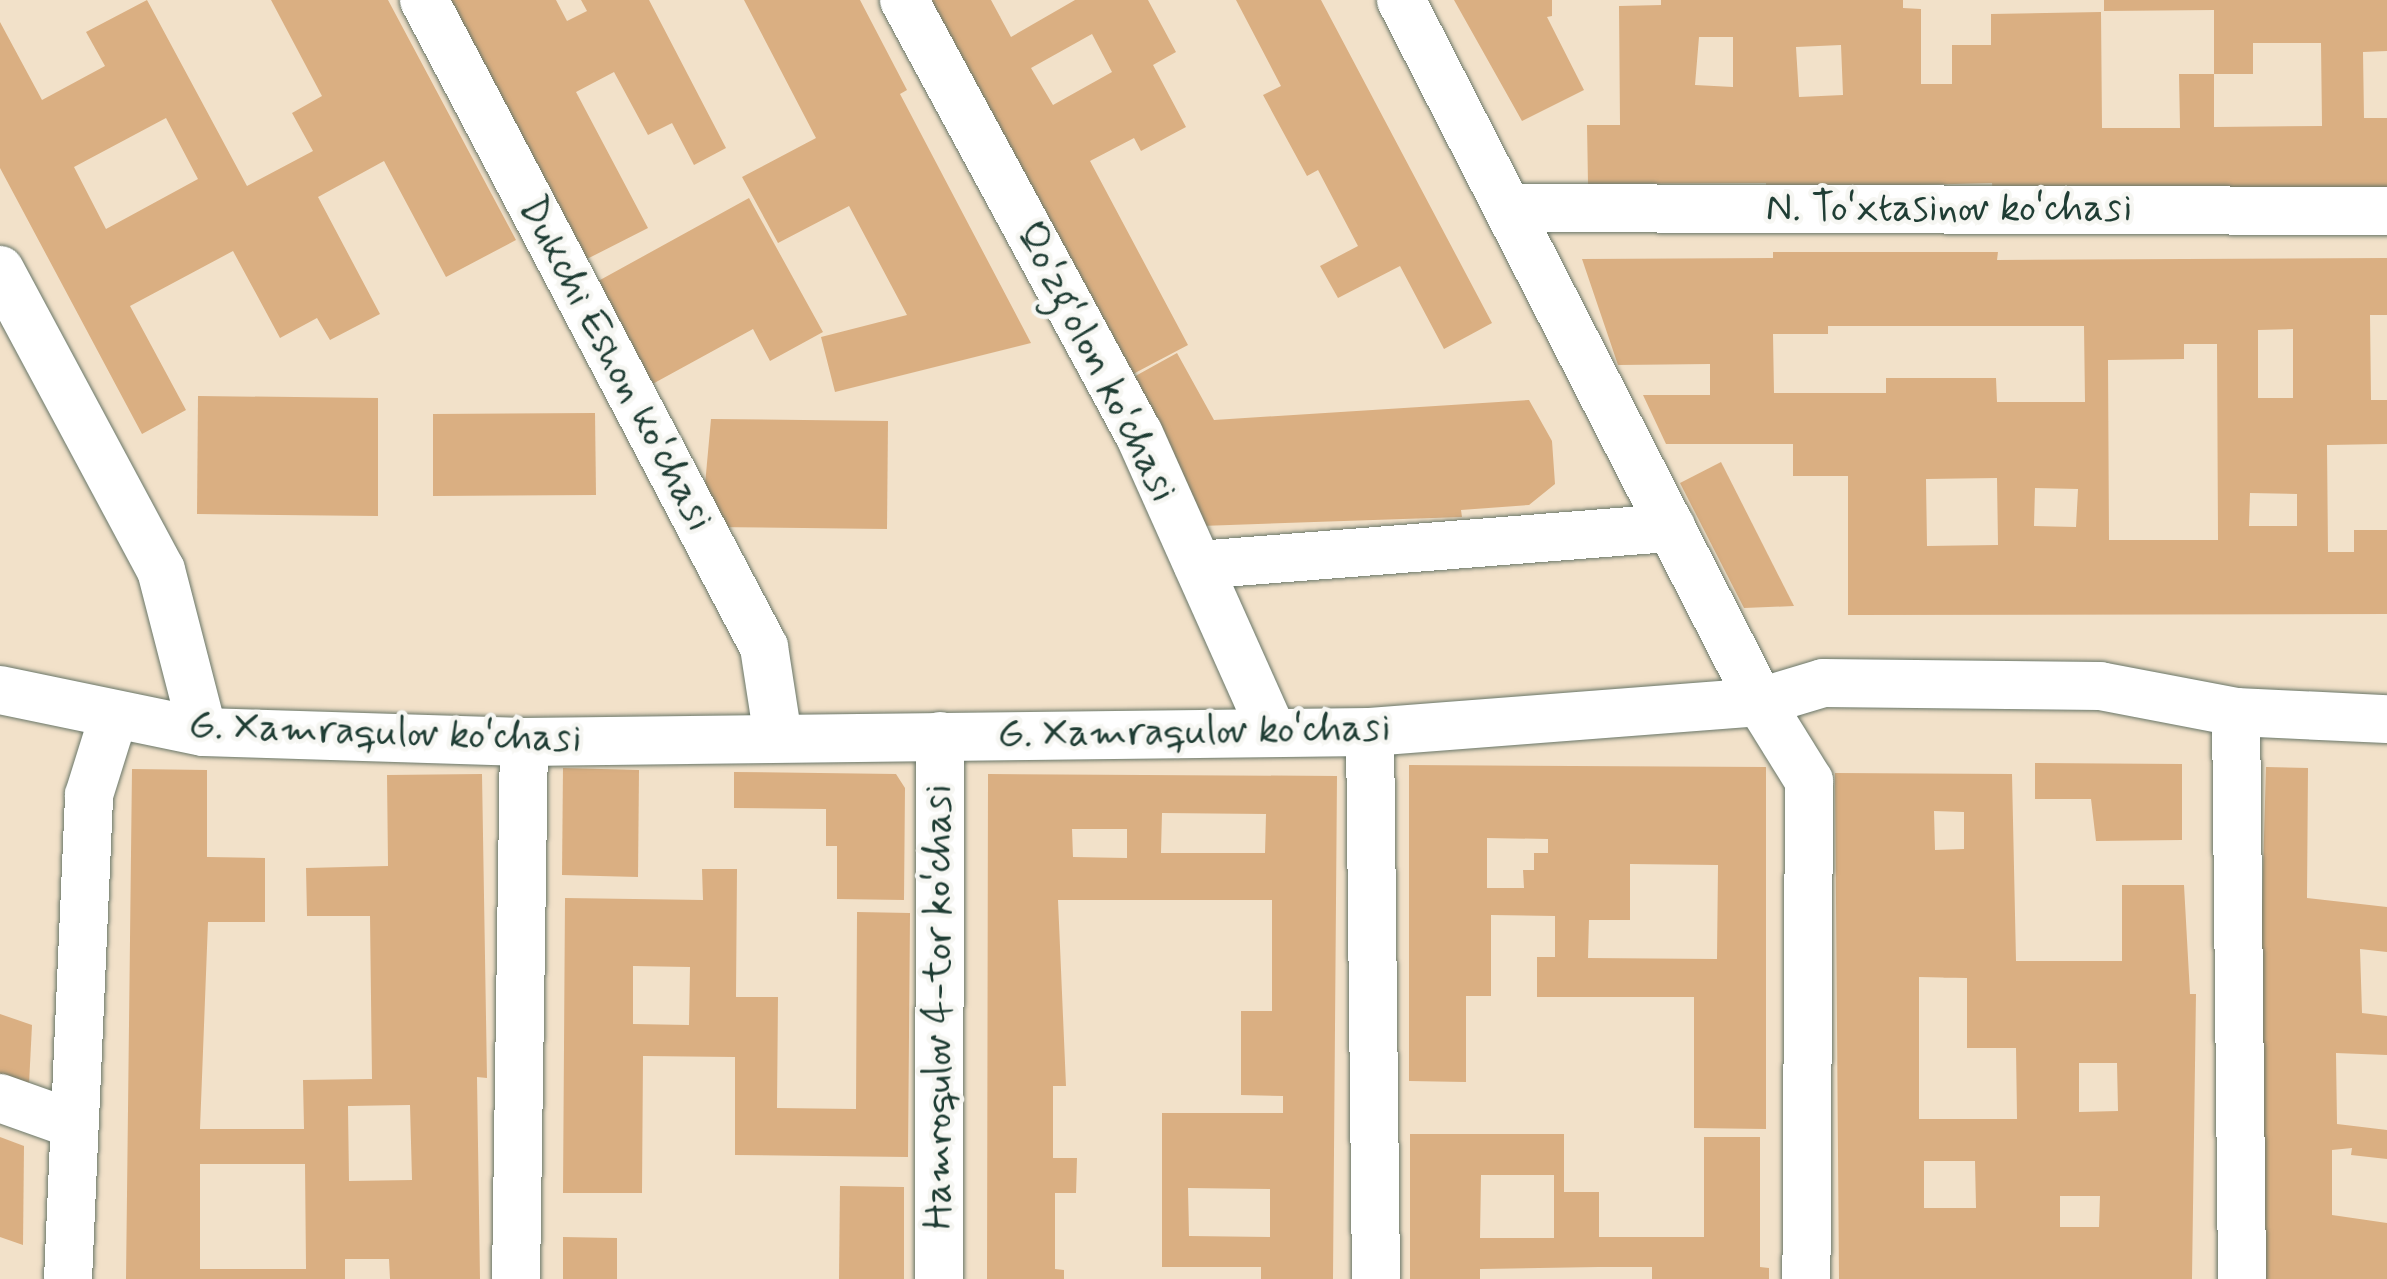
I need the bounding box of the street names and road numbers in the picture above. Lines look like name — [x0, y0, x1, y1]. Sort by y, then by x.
street label: N. Toʻxtasinov koʻchasi — [1766, 185, 2132, 233]
street label: Dukchi Eshon koʻchasi — [508, 192, 722, 536]
street label: Qoʻzgʻolon koʻchasi — [1004, 213, 1188, 511]
street label: G. Xamraqulov koʻchasi — [188, 702, 582, 764]
street label: G. Xamraqulov koʻchasi — [997, 705, 1391, 759]
street label: Hamroqulov 4-tor koʻchasi — [915, 784, 963, 1230]

